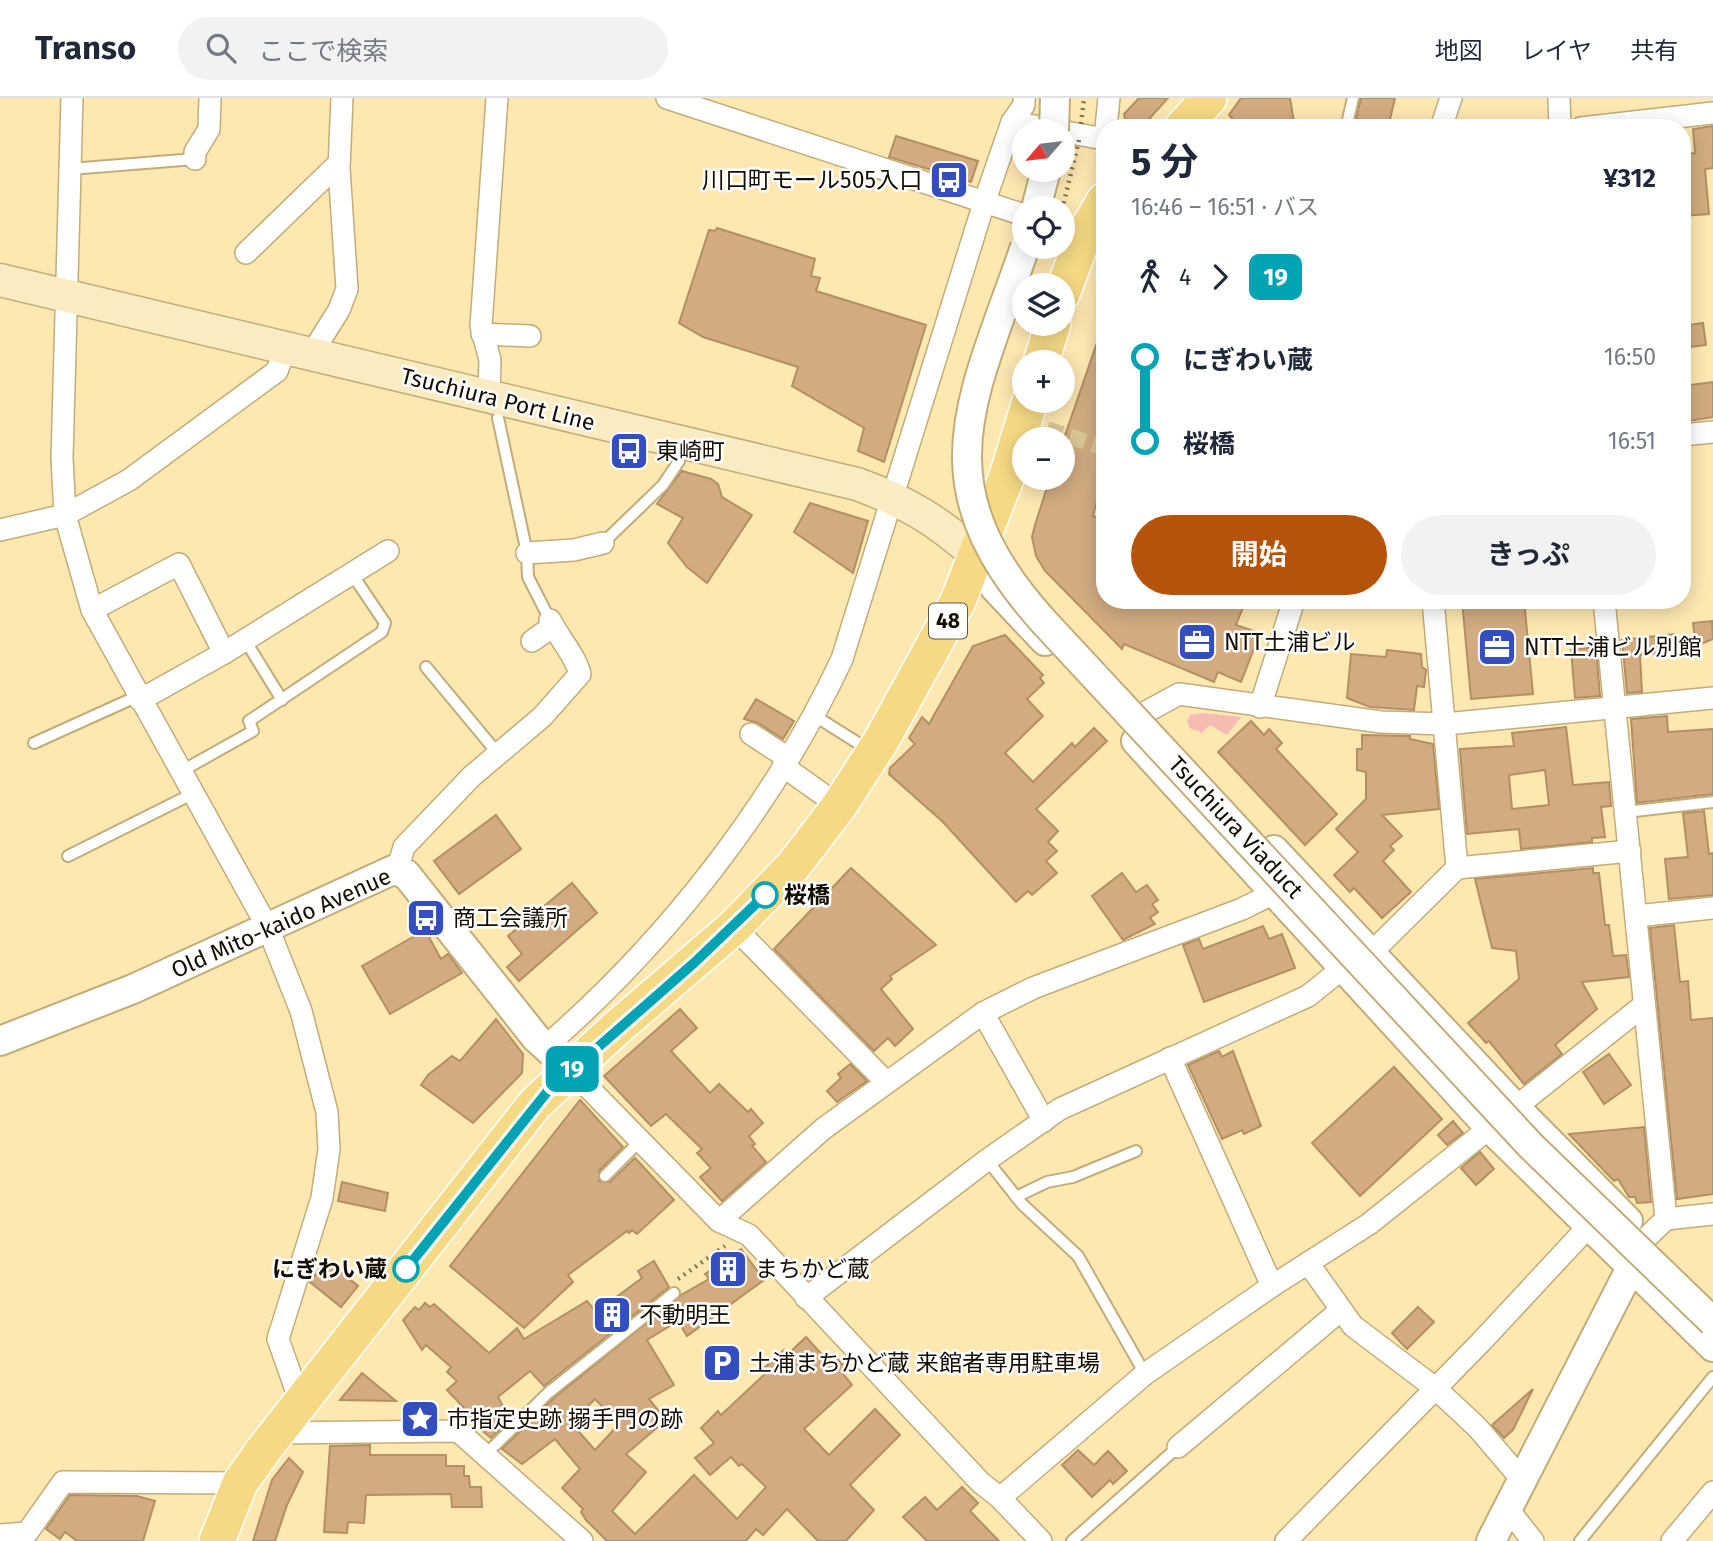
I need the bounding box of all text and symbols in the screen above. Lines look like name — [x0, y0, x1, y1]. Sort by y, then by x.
search box — [178, 17, 668, 80]
text: Transo — [35, 28, 136, 68]
icon: search — [202, 29, 240, 67]
text: ここで検索 — [258, 36, 388, 67]
text: 地図 — [1435, 37, 1483, 65]
text: レイヤ — [1521, 37, 1592, 65]
text: 共有 — [1630, 37, 1678, 65]
north arrow — [1012, 119, 1074, 182]
map controls — [1012, 119, 1075, 490]
text: 5 分 — [1131, 139, 1198, 185]
bus stop icon: 川口町モール505入口 — [928, 159, 970, 201]
text: ¥312 — [1603, 163, 1656, 194]
place label: 川口町モール505入口 — [702, 166, 922, 194]
text: 16:46 – 16:51 · バス — [1131, 193, 1319, 221]
button: locate — [1012, 196, 1075, 259]
icon: walk — [1131, 258, 1169, 296]
icon: forward — [1201, 258, 1239, 296]
text: 4 — [1179, 263, 1191, 291]
text: 19 — [1263, 263, 1288, 291]
button: layers — [1012, 273, 1075, 336]
text: 16:50 — [1604, 343, 1656, 371]
text: にぎわい蔵 — [1183, 345, 1313, 376]
button: + — [1012, 350, 1075, 413]
street label: Tsuchiura Port Line — [398, 361, 598, 437]
button: − — [1012, 427, 1075, 490]
text: 16:51 — [1608, 427, 1656, 455]
text: 桜橋 — [1183, 429, 1235, 460]
bus stop icon: 東崎町 — [608, 430, 650, 472]
place label: 東崎町 — [656, 437, 725, 465]
button: 開始 — [1131, 515, 1387, 595]
button: きっぷ — [1401, 515, 1656, 595]
road number: 48 — [929, 603, 967, 638]
office icon: NTT土浦ビル — [1176, 621, 1218, 663]
office icon: NTT土浦ビル別館 — [1476, 626, 1518, 668]
place label: NTT土浦ビル — [1224, 628, 1356, 656]
place label: NTT土浦ビル別館 — [1524, 633, 1702, 661]
street label: Tsuchiura Viaduct — [1163, 750, 1309, 904]
street label: Old Mito-kaido Avenue — [167, 862, 395, 984]
place label: 桜橋 — [784, 881, 830, 909]
marker: 桜橋 — [752, 882, 778, 908]
bus stop icon: 商工会議所 — [405, 897, 447, 939]
place label: 商工会議所 — [453, 904, 568, 932]
line badge: 19 — [540, 1046, 604, 1092]
text: 19 — [560, 1055, 584, 1083]
building icon: まちかど蔵 — [707, 1248, 749, 1290]
place label: にぎわい蔵 — [272, 1255, 387, 1283]
place label: まちかど蔵 — [755, 1255, 870, 1283]
marker: にぎわい蔵 — [393, 1256, 419, 1282]
building icon: 不動明王 — [591, 1294, 633, 1336]
place label: 不動明王 — [639, 1301, 731, 1329]
parking icon: 土浦まちかど蔵 来館者専用駐車場 — [701, 1342, 743, 1384]
place label: 土浦まちかど蔵 来館者専用駐車場 — [749, 1349, 1100, 1377]
place icon: 市指定史跡 搦手門の跡 — [399, 1398, 441, 1440]
place label: 市指定史跡 搦手門の跡 — [447, 1405, 683, 1433]

